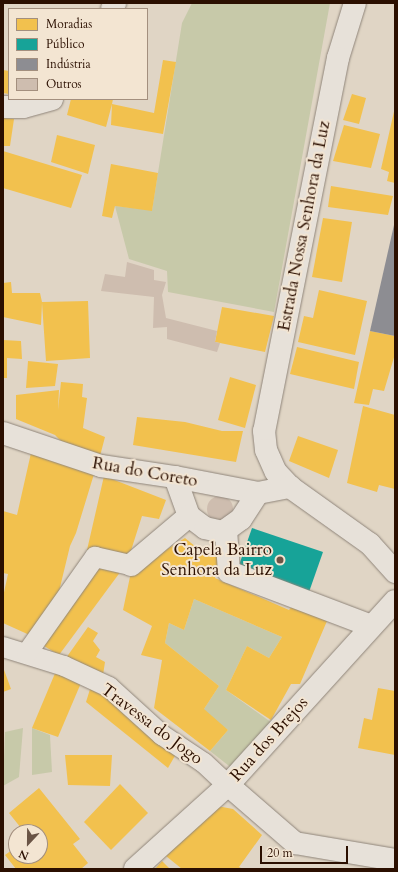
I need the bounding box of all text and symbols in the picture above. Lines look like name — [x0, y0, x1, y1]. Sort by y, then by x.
legend — [8, 8, 148, 100]
text: Moradias — [46, 16, 92, 32]
text: Público — [46, 36, 85, 52]
text: Indústria — [46, 56, 91, 72]
text: Outros — [46, 76, 82, 92]
street label: Estrada Nossa Senhora da Luz — [274, 119, 334, 333]
street label: Rua do Coreto — [91, 453, 199, 491]
place label: Capela Bairro Senhora da Luz — [161, 540, 272, 580]
marker: Capela Bairro Senhora da Luz — [275, 555, 285, 565]
street label: Travessa do Jogo — [97, 679, 207, 769]
street label: Rua dos Brejos — [226, 693, 312, 785]
north arrow — [8, 824, 48, 864]
scale bar — [262, 838, 350, 864]
text: 20 m — [267, 845, 293, 861]
text: N — [16, 846, 31, 863]

